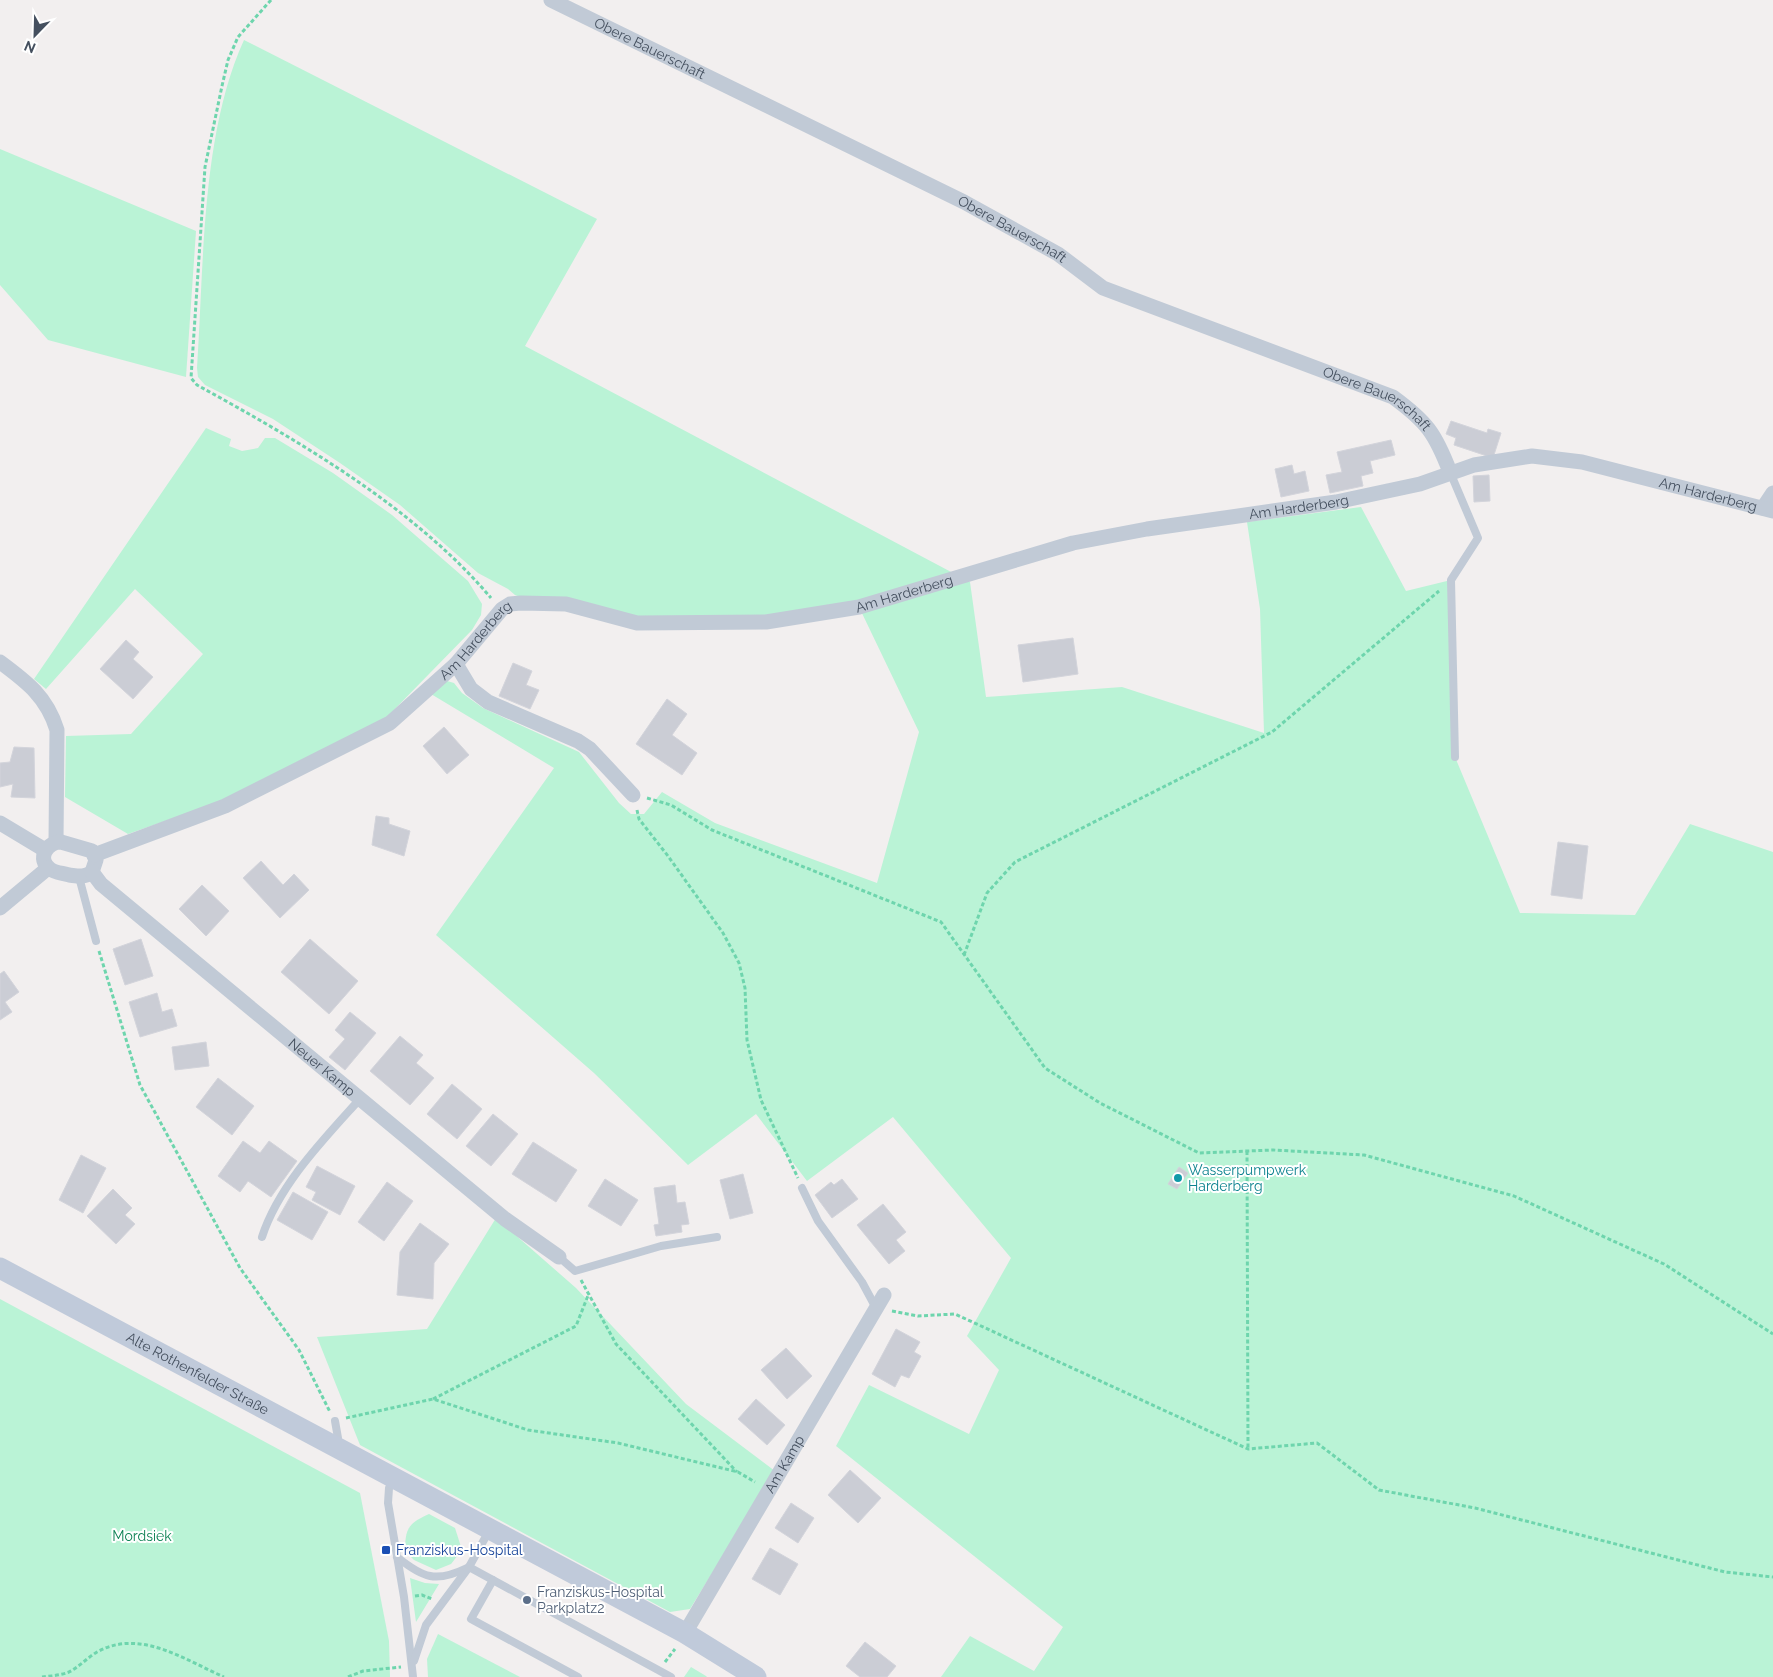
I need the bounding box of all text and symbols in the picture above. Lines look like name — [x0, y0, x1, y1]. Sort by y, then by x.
north arrow — [10, 10, 60, 60]
street label: Obere Bauerschaft — [592, 14, 708, 82]
text: N — [22, 38, 38, 56]
street label: Obere Bauerschaft — [955, 192, 1070, 266]
street label: Obere Bauerschaft — [1321, 363, 1435, 434]
street label: Am Harderberg — [1657, 474, 1759, 515]
street label: Am Harderberg — [1248, 492, 1350, 522]
street label: Am Harderberg — [854, 571, 955, 616]
street label: Am Harderberg — [436, 597, 514, 683]
street label: Neuer Kamp — [285, 1035, 359, 1100]
place label: Wasserpumpwerk Harderberg — [1188, 1162, 1307, 1194]
marker: Wasserpumpwerk Harderberg — [1172, 1172, 1184, 1184]
street label: Alte Rothenfelder Straße — [124, 1329, 272, 1418]
street label: Am Kamp — [761, 1432, 808, 1496]
park label: Mordsiek — [112, 1528, 172, 1544]
place label: Franziskus-Hospital — [396, 1542, 523, 1558]
marker: Franziskus-Hospital — [380, 1544, 392, 1556]
place label: Franziskus-Hospital Parkplatz2 — [537, 1584, 664, 1616]
marker: Franziskus-Hospital Parkplatz2 — [521, 1594, 533, 1606]

